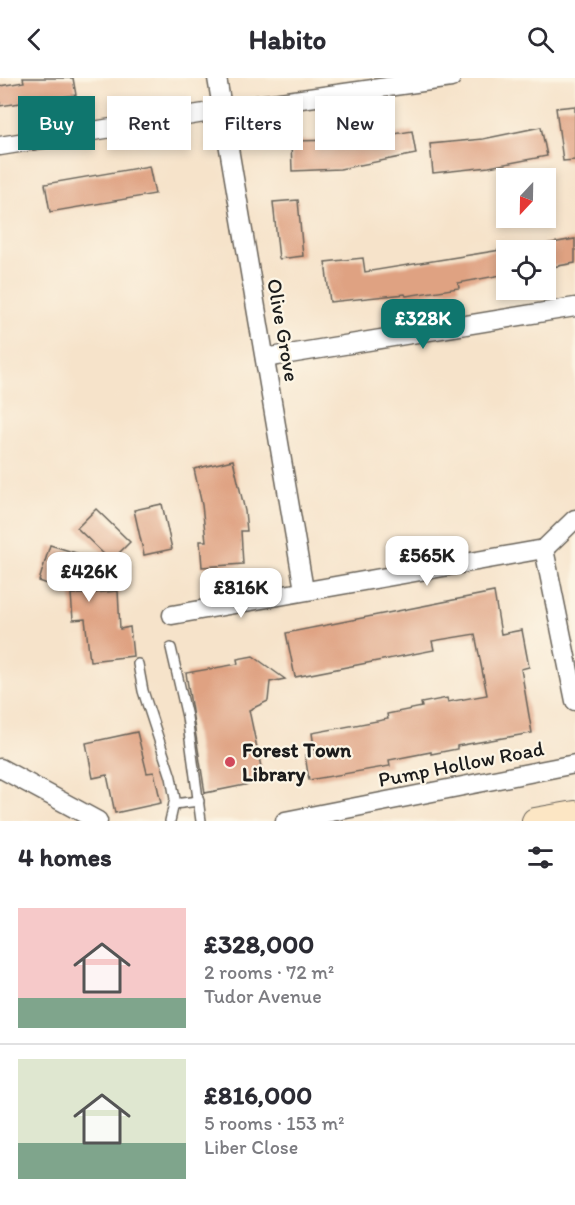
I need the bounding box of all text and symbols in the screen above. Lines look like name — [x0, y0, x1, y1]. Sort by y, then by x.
icon: back — [18, 23, 51, 56]
text: Habito — [249, 23, 326, 56]
icon: search — [524, 23, 557, 56]
chip: Buy — [18, 96, 95, 150]
chip: Rent — [107, 96, 191, 150]
chip: Filters — [203, 96, 303, 150]
chip: New — [315, 96, 395, 150]
north arrow — [496, 168, 556, 228]
map controls — [496, 168, 556, 300]
button: locate — [496, 240, 556, 300]
street label: Olive Grove — [262, 276, 305, 383]
pin: £328K — [381, 299, 465, 350]
text: £328K — [395, 306, 451, 330]
pin: £565K — [385, 536, 469, 587]
text: £565K — [399, 543, 455, 567]
pin: £426K — [47, 552, 131, 603]
text: £426K — [61, 559, 117, 583]
pin: £816K — [199, 568, 283, 619]
text: £816K — [214, 575, 268, 599]
street label: Pump Hollow Road — [376, 735, 546, 792]
place label: Forest Town Library — [242, 737, 352, 787]
marker: Forest Town Library — [223, 755, 237, 769]
text: 4 homes — [18, 841, 112, 873]
icon: filters — [524, 841, 557, 874]
text: £328,000 — [204, 928, 314, 960]
icon: home — [66, 932, 138, 1004]
text: 2 rooms · 72 m² — [204, 960, 334, 984]
text: Tudor Avenue — [204, 984, 322, 1008]
text: £816,000 — [204, 1079, 312, 1111]
icon: home — [66, 1083, 138, 1155]
text: 5 rooms · 153 m² — [204, 1111, 344, 1135]
text: Liber Close — [204, 1135, 298, 1159]

